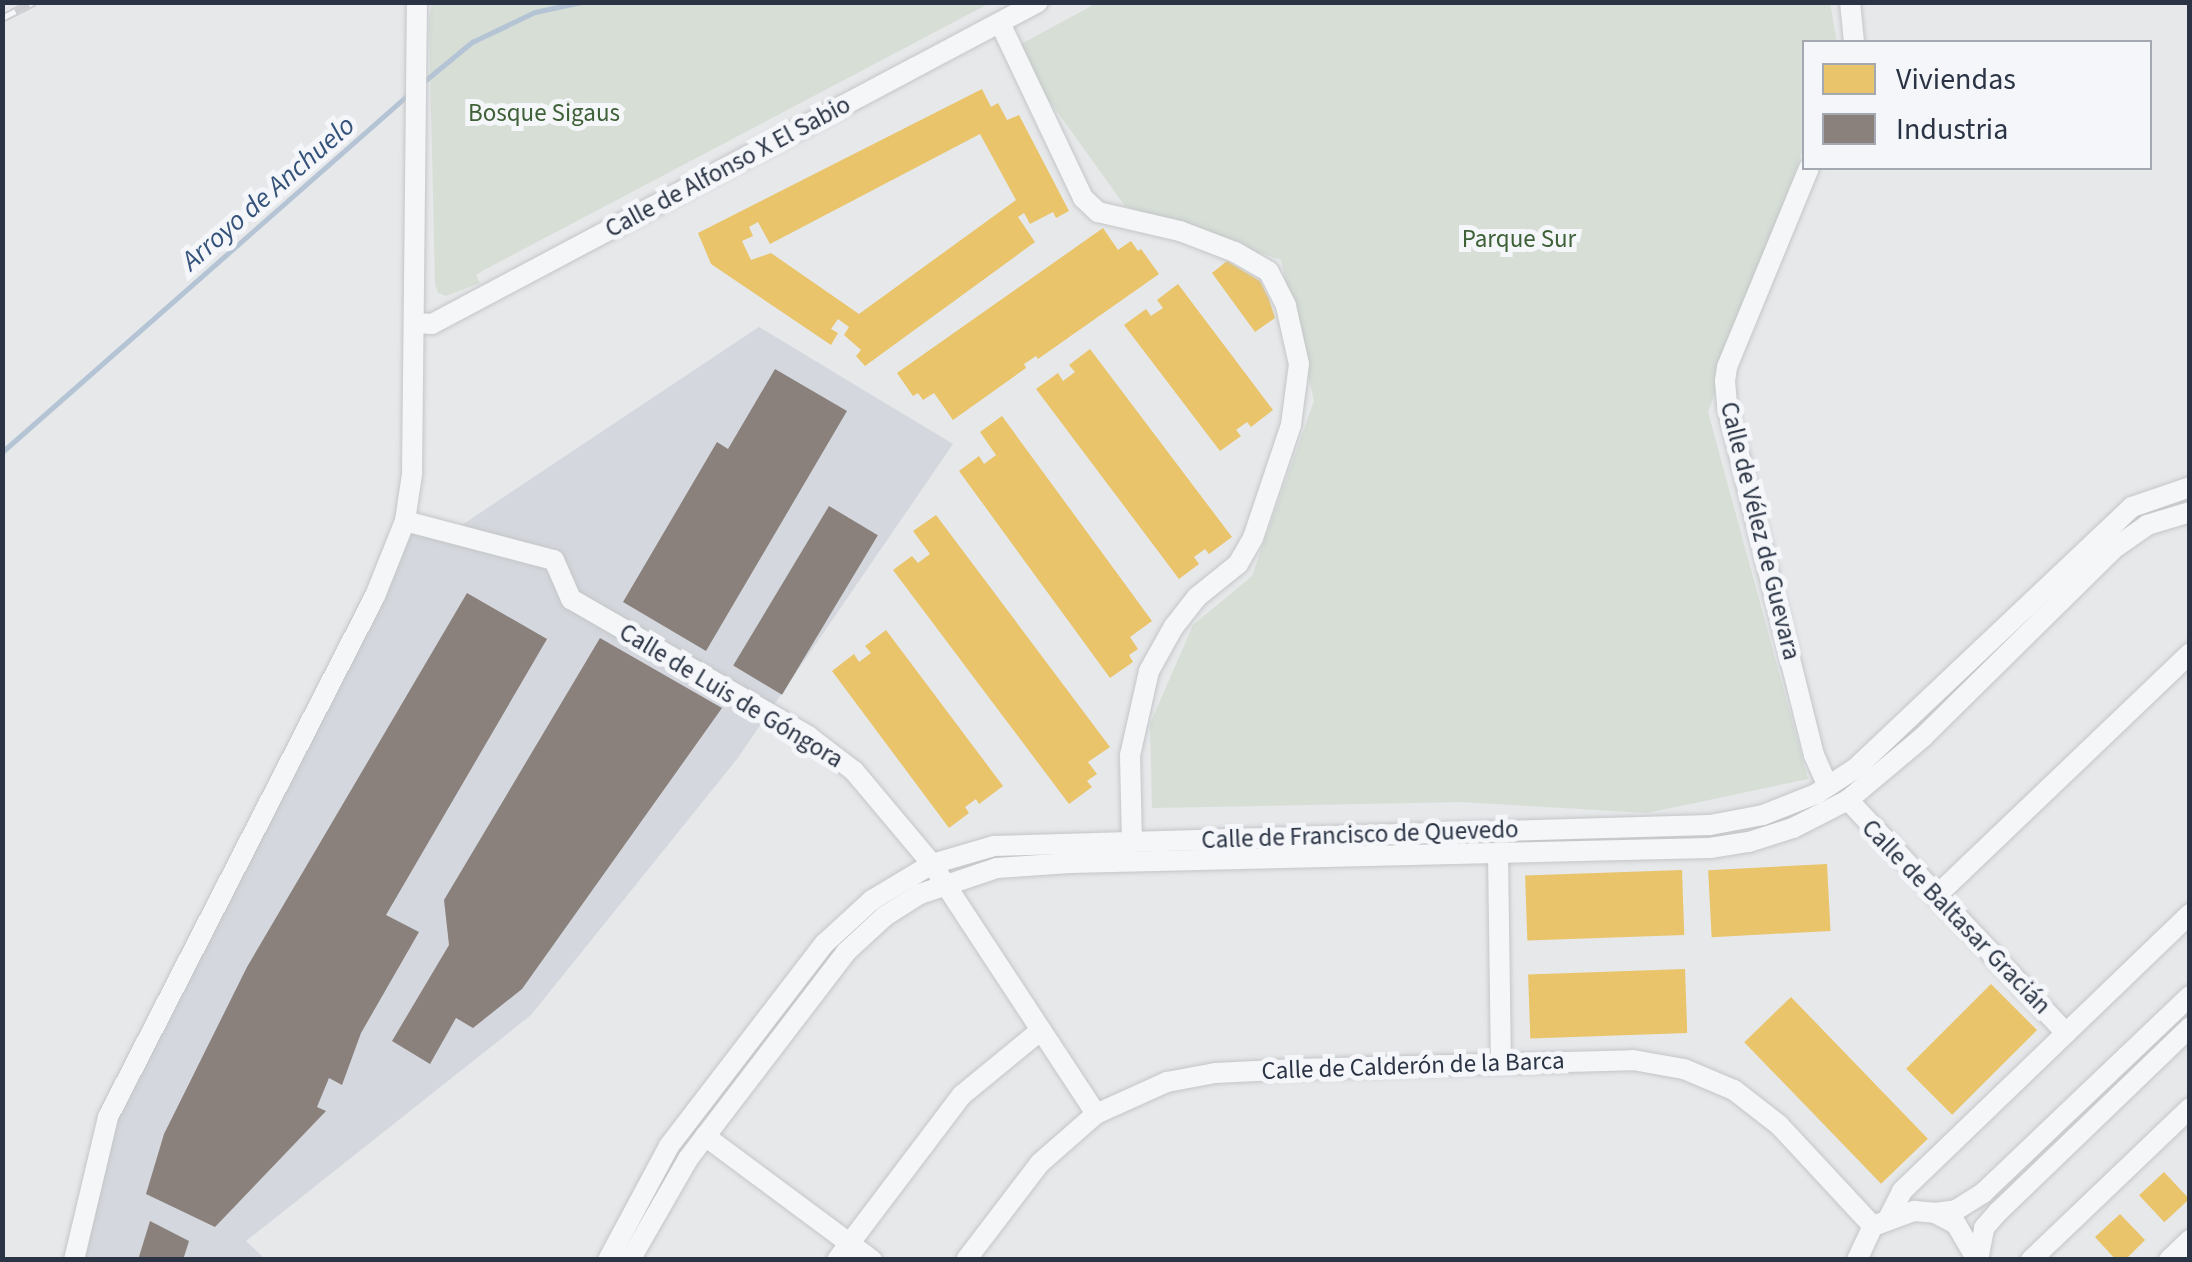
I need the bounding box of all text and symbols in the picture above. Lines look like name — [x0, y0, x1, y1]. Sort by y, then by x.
legend — [1802, 40, 2152, 170]
text: Viviendas — [1896, 58, 2016, 101]
street label: Calle de Alfonso X El Sabio — [600, 90, 856, 244]
park label: Bosque Sigaus — [468, 98, 620, 128]
text: Industria — [1896, 108, 2008, 151]
water label: Arroyo de Anchuelo — [174, 109, 362, 277]
park label: Parque Sur — [1462, 224, 1576, 254]
street label: Calle de Vélez de Guevara — [1713, 399, 1807, 663]
street label: Calle de Luis de Góngora — [614, 617, 848, 775]
street label: Calle de Baltasar Gracián — [1855, 813, 2057, 1021]
street label: Calle de Francisco de Quevedo — [1201, 814, 1519, 856]
street label: Calle de Calderón de la Barca — [1261, 1046, 1565, 1086]

